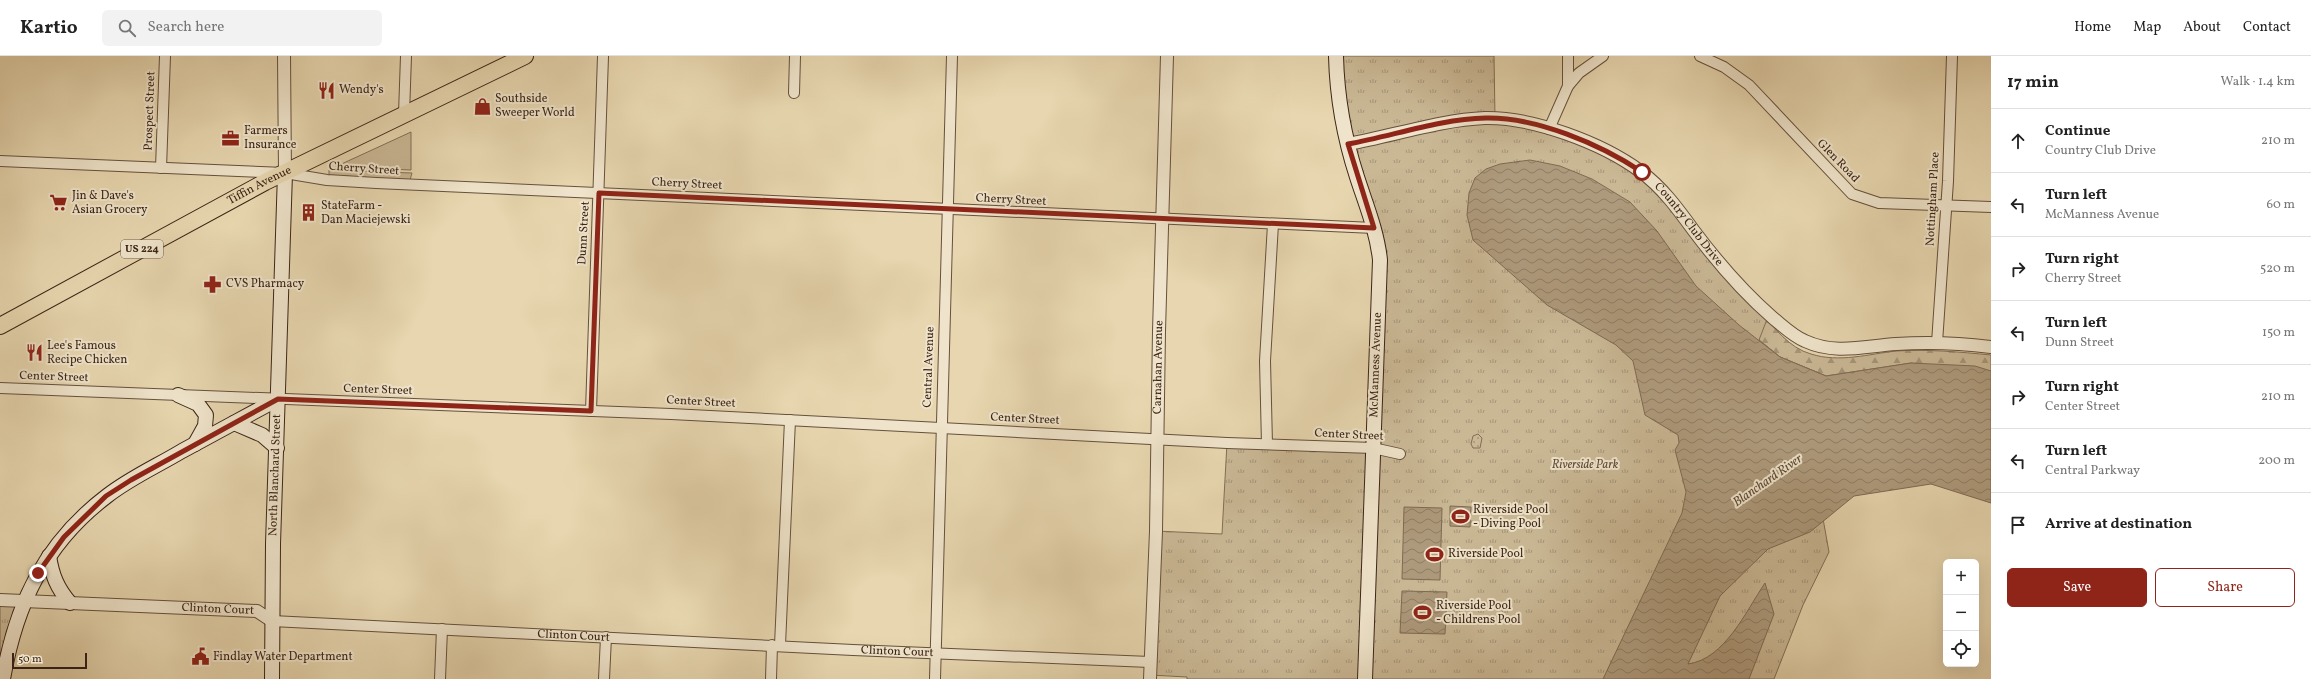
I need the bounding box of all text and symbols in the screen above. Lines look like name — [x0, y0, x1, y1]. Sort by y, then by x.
search box — [102, 10, 382, 46]
text: Kartio — [20, 15, 78, 41]
icon: search — [116, 17, 138, 39]
text: Search here — [148, 17, 224, 38]
text: Home — [2074, 18, 2111, 37]
text: Map — [2133, 18, 2161, 37]
text: About — [2183, 18, 2221, 37]
text: Contact — [2243, 18, 2291, 37]
street label: Prospect Street — [141, 71, 159, 151]
text: 17 min — [2007, 71, 2059, 94]
text: Walk · 1.4 km — [2221, 73, 2295, 91]
restaurant icon: Wendy's — [316, 80, 336, 100]
place label: Wendy's — [339, 82, 384, 98]
place label: Southside Sweeper World — [495, 91, 575, 121]
shop icon: Southside Sweeper World — [472, 96, 492, 116]
text: Continue — [2045, 121, 2110, 142]
place label: Farmers Insurance — [244, 123, 297, 153]
office icon: Farmers Insurance — [221, 128, 241, 148]
icon: ahead — [2007, 130, 2029, 152]
text: 210 m — [2261, 132, 2295, 150]
street label: Glen Road — [1813, 136, 1863, 186]
text: Country Club Drive — [2045, 142, 2156, 160]
street label: Nottingham Place — [1923, 151, 1943, 246]
street label: Cherry Street — [328, 159, 400, 179]
street label: Tiffin Avenue — [224, 162, 294, 209]
route start — [1633, 163, 1651, 181]
street label: Cherry Street — [651, 174, 723, 194]
street label: Country Club Drive — [1650, 179, 1727, 270]
text: Turn left — [2045, 185, 2107, 206]
place label: Jin & Dave's Asian Grocery — [72, 188, 148, 218]
street label: Cherry Street — [975, 190, 1047, 210]
supermarket icon: Jin & Dave's Asian Grocery — [49, 193, 69, 213]
icon: left — [2007, 194, 2029, 216]
text: 60 m — [2267, 196, 2295, 214]
place label: StateFarm - Dan Maciejewski — [321, 198, 411, 228]
street label: Dunn Street — [574, 201, 594, 265]
building icon: StateFarm - Dan Maciejewski — [298, 203, 318, 223]
text: McManness Avenue — [2045, 206, 2159, 224]
road number: US 224 — [121, 240, 163, 258]
text: Turn right — [2045, 249, 2119, 270]
icon: right — [2007, 258, 2029, 280]
text: 520 m — [2260, 260, 2295, 278]
text: Cherry Street — [2045, 270, 2122, 288]
pharmacy icon: CVS Pharmacy — [203, 274, 223, 294]
place label: CVS Pharmacy — [226, 276, 305, 292]
street label: McManness Avenue — [1366, 312, 1386, 418]
text: Turn left — [2045, 313, 2107, 334]
street label: Carnahan Avenue — [1150, 320, 1167, 414]
icon: left — [2007, 322, 2029, 344]
text: 150 m — [2262, 324, 2295, 342]
street label: Central Avenue — [920, 326, 938, 408]
text: Dunn Street — [2045, 334, 2114, 352]
place label: Lee's Famous Recipe Chicken — [47, 338, 127, 368]
restaurant icon: Lee's Famous Recipe Chicken — [24, 343, 44, 363]
street label: Center Street — [19, 368, 89, 386]
text: Turn right — [2045, 377, 2119, 398]
street label: Center Street — [343, 381, 413, 399]
icon: right — [2007, 386, 2029, 408]
text: 210 m — [2261, 388, 2295, 406]
street label: Center Street — [666, 392, 736, 412]
text: Center Street — [2045, 398, 2120, 416]
street label: Center Street — [990, 409, 1060, 429]
street label: North Blanchard Street — [265, 414, 285, 536]
street label: Center Street — [1314, 425, 1384, 445]
text: Turn left — [2045, 441, 2107, 462]
water label: Blanchard River — [1730, 450, 1807, 512]
icon: left — [2007, 450, 2029, 472]
text: 200 m — [2258, 452, 2295, 470]
park label: Riverside Park — [1552, 457, 1619, 473]
text: Central Parkway — [2045, 462, 2140, 480]
place label: Riverside Pool - Diving Pool — [1473, 502, 1549, 532]
sports icon: Riverside Pool - Diving Pool — [1450, 507, 1470, 527]
icon: arrive — [2007, 514, 2029, 536]
text: Arrive at destination — [2045, 514, 2192, 535]
sports icon: Riverside Pool — [1425, 544, 1445, 564]
place label: Riverside Pool — [1448, 546, 1524, 562]
map controls — [1943, 559, 1979, 667]
button: + — [1943, 559, 1979, 595]
route end — [29, 564, 47, 582]
button: Save — [2007, 568, 2147, 607]
button: Share — [2155, 568, 2295, 607]
button: − — [1943, 595, 1979, 631]
place label: Riverside Pool - Childrens Pool — [1436, 598, 1521, 628]
street label: Clinton Court — [181, 600, 254, 619]
sports icon: Riverside Pool - Childrens Pool — [1413, 603, 1433, 623]
street label: Clinton Court — [537, 626, 610, 646]
button: locate — [1943, 631, 1979, 667]
street label: Clinton Court — [861, 642, 934, 661]
public building icon: Findlay Water Department — [190, 647, 210, 667]
place label: Findlay Water Department — [213, 649, 353, 665]
scale bar — [12, 651, 87, 670]
text: 50 m — [18, 652, 42, 667]

